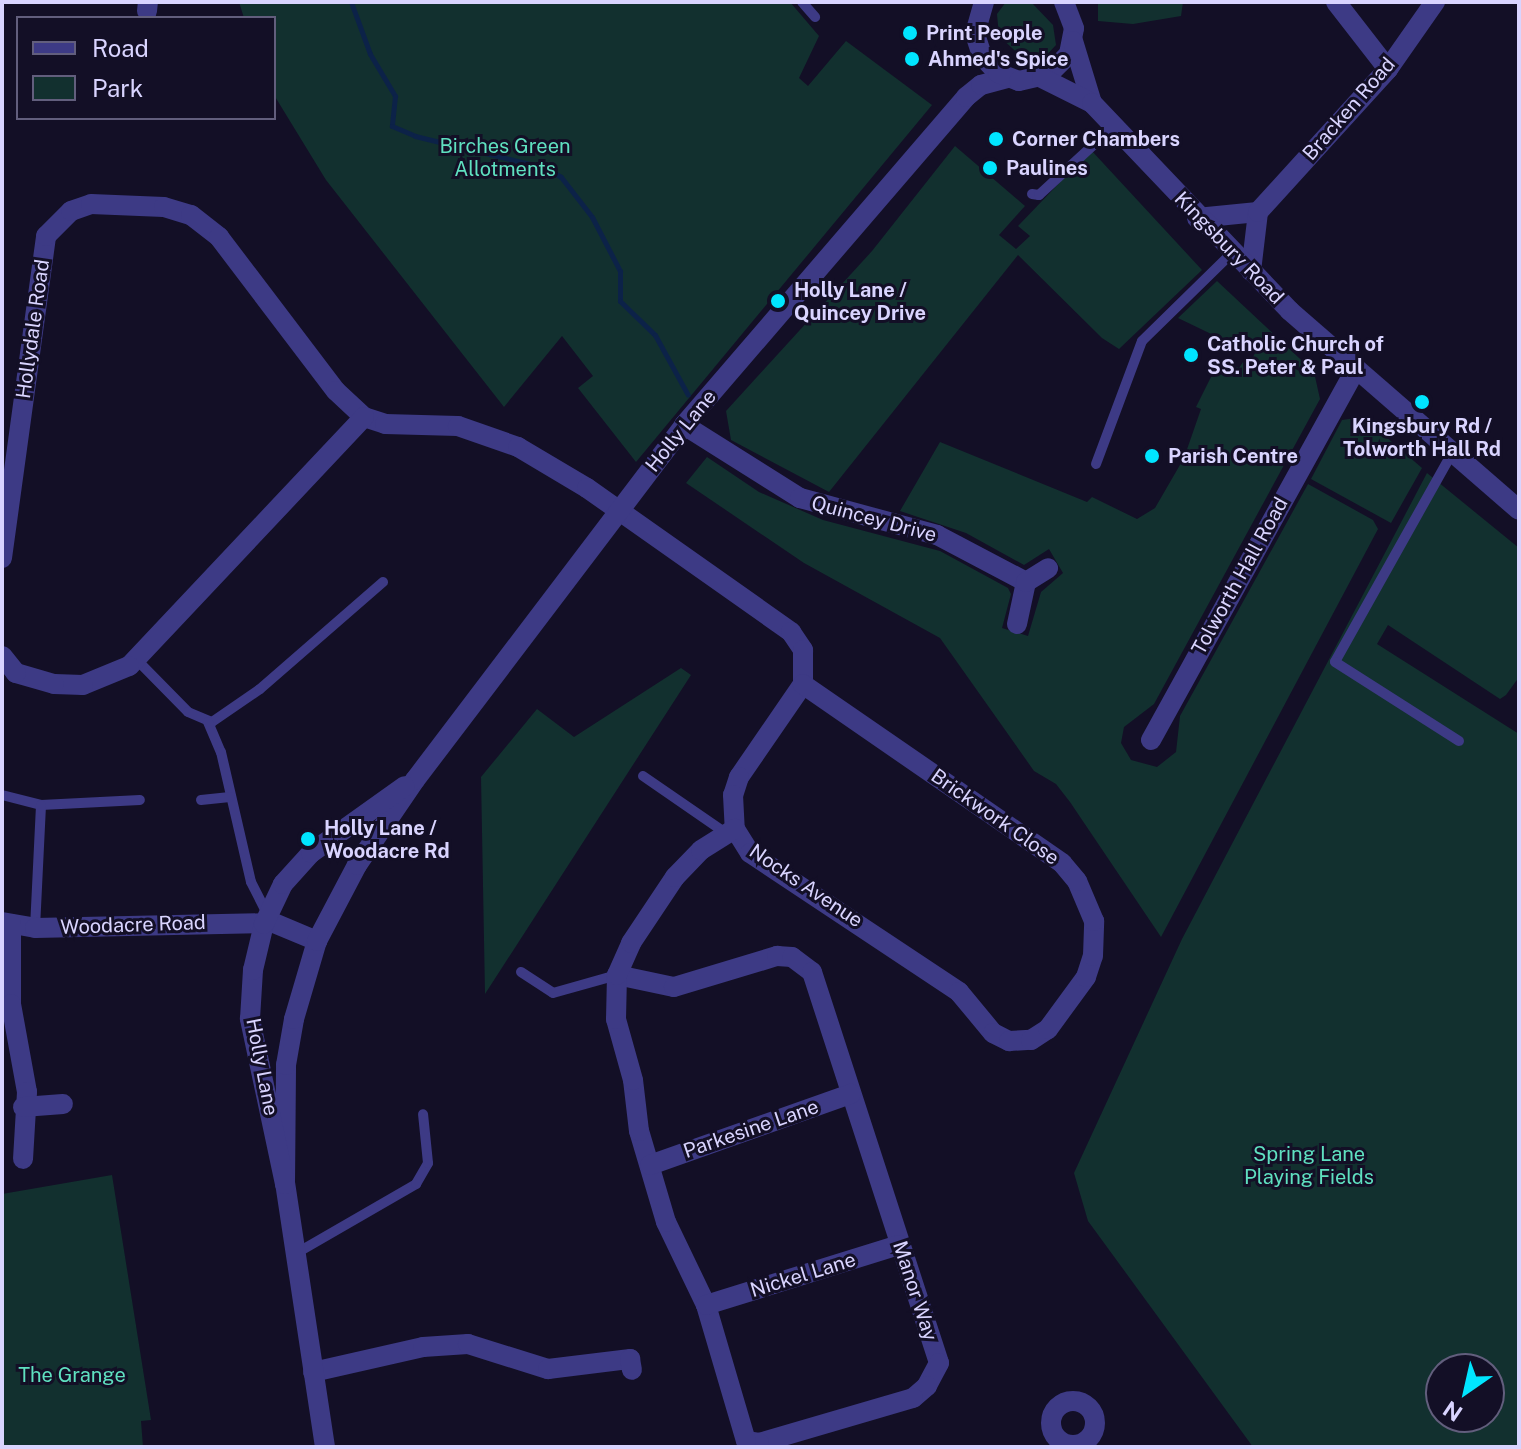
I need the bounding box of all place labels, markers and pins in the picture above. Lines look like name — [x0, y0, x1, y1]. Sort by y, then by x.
place label: Print People — [926, 21, 1042, 45]
marker: Print People — [901, 24, 919, 42]
place label: Ahmed's Spice — [928, 47, 1069, 71]
marker: Ahmed's Spice — [903, 50, 921, 68]
place label: Corner Chambers — [1012, 127, 1180, 151]
marker: Corner Chambers — [987, 130, 1005, 148]
place label: Paulines — [1006, 156, 1088, 180]
marker: Paulines — [981, 159, 999, 177]
place label: Holly Lane / Quincey Drive — [794, 278, 926, 325]
marker: Holly Lane / Quincey Drive — [769, 292, 787, 310]
place label: Catholic Church of SS. Peter & Paul — [1207, 332, 1384, 379]
marker: Catholic Church of SS. Peter & Paul — [1182, 346, 1200, 364]
marker: Kingsbury Rd / Tolworth Hall Rd — [1413, 393, 1431, 411]
place label: Kingsbury Rd / Tolworth Hall Rd — [1343, 414, 1501, 461]
place label: Parish Centre — [1168, 444, 1298, 468]
marker: Parish Centre — [1143, 447, 1161, 465]
place label: Holly Lane / Woodacre Rd — [324, 816, 450, 863]
marker: Holly Lane / Woodacre Rd — [299, 830, 317, 848]

